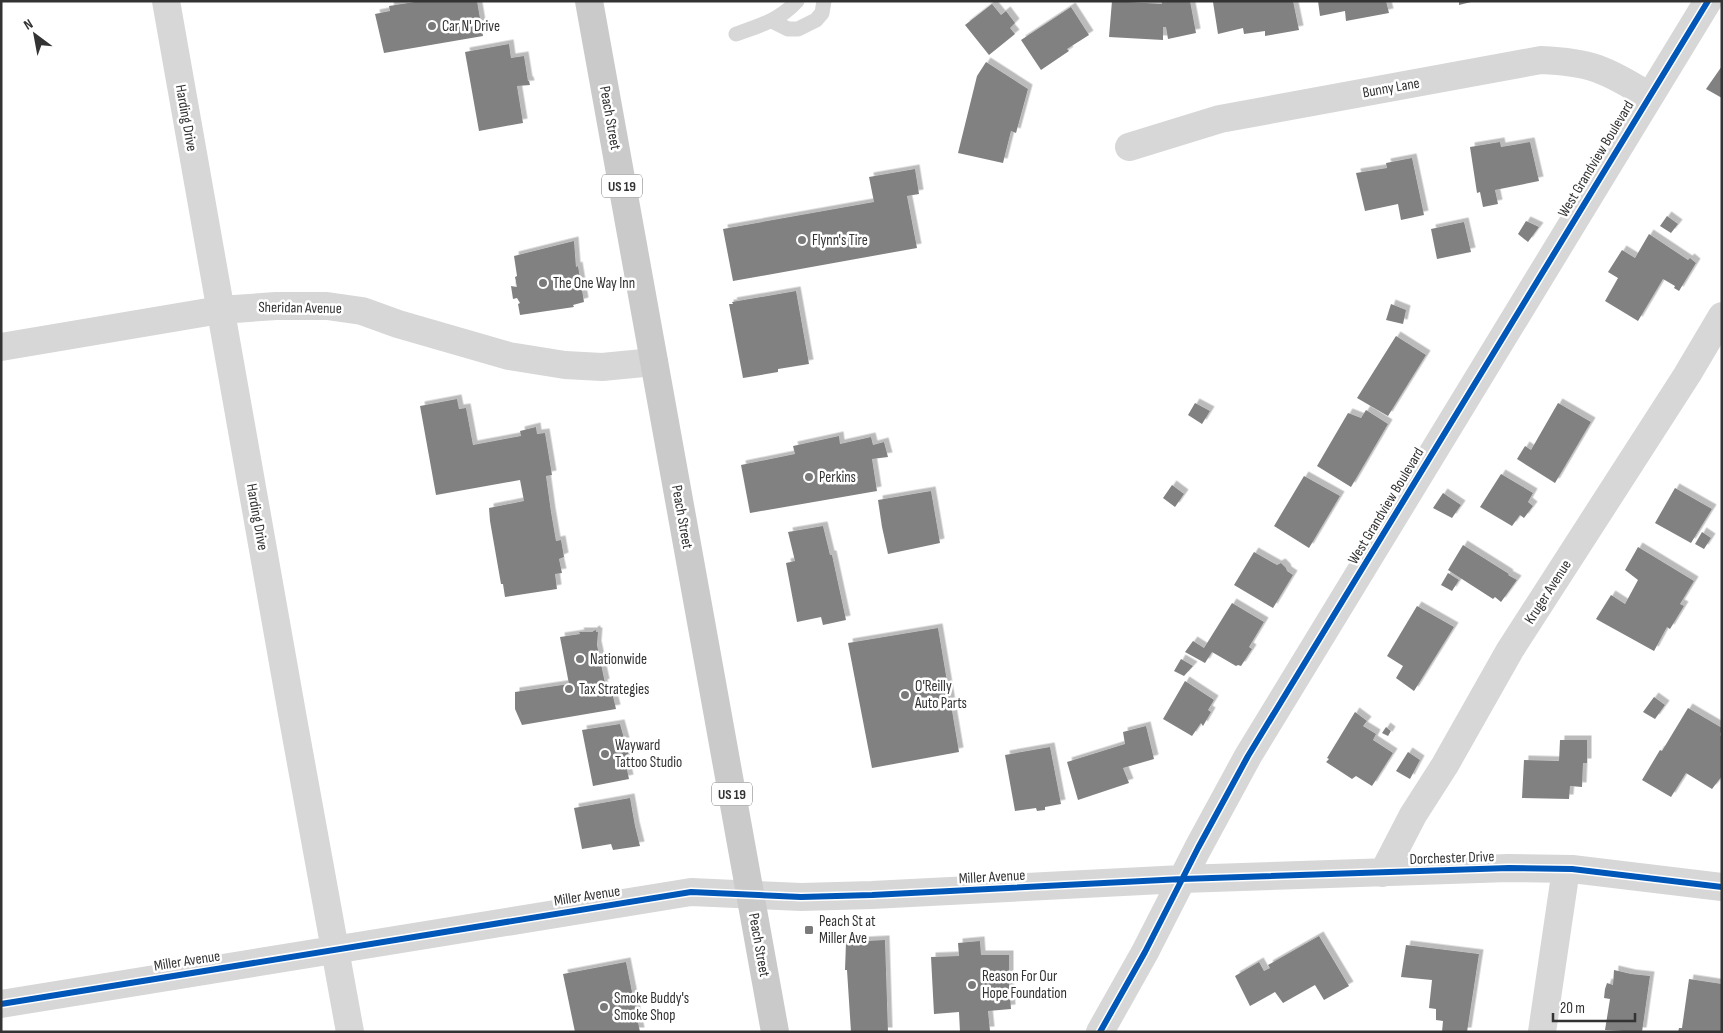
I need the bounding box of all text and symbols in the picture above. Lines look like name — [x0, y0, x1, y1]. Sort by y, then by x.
north arrow — [10, 10, 60, 60]
text: N — [21, 15, 36, 34]
place label: Car N' Drive — [442, 17, 500, 36]
marker: Car N' Drive — [426, 20, 438, 32]
street label: Bunny Lane — [1361, 74, 1421, 102]
street label: Harding Drive — [171, 83, 201, 153]
street label: Peach Street — [595, 85, 625, 152]
street label: West Grandview Boulevard — [1554, 97, 1638, 221]
road number: US 19 — [602, 175, 642, 198]
place label: Flynn's Tire — [812, 231, 868, 250]
marker: Flynn's Tire — [796, 234, 808, 246]
place label: The One Way Inn — [553, 274, 635, 293]
marker: The One Way Inn — [537, 277, 549, 289]
street label: Sheridan Avenue — [258, 298, 342, 318]
street label: West Grandview Boulevard — [1344, 444, 1428, 568]
place label: Perkins — [819, 468, 856, 487]
marker: Perkins — [803, 471, 815, 483]
street label: Harding Drive — [242, 482, 272, 552]
street label: Peach Street — [667, 484, 697, 551]
street label: Kruger Avenue — [1520, 556, 1576, 628]
place label: Nationwide — [590, 650, 647, 669]
marker: Nationwide — [574, 653, 586, 665]
place label: O'Reilly Auto Parts — [914, 677, 967, 713]
place label: Tax Strategies — [579, 680, 649, 699]
marker: Tax Strategies — [563, 683, 575, 695]
marker: O'Reilly Auto Parts — [899, 689, 911, 701]
place label: Wayward Tattoo Studio — [615, 736, 682, 772]
marker: Wayward Tattoo Studio — [599, 748, 611, 760]
road number: US 19 — [712, 782, 752, 806]
street label: Dorchester Drive — [1409, 847, 1495, 869]
street label: Miller Avenue — [958, 866, 1026, 888]
street label: Miller Avenue — [553, 881, 621, 911]
street label: Peach Street — [744, 912, 774, 979]
place label: Peach St at Miller Ave — [819, 912, 876, 948]
marker: Peach St at Miller Ave — [803, 924, 815, 936]
street label: Miller Avenue — [153, 946, 221, 976]
place label: Reason For Our Hope Foundation — [982, 967, 1067, 1003]
marker: Reason For Our Hope Foundation — [966, 979, 978, 991]
place label: Smoke Buddy's Smoke Shop — [614, 989, 689, 1025]
scale bar — [1553, 990, 1636, 1022]
text: 20 m — [1560, 999, 1585, 1018]
marker: Smoke Buddy's Smoke Shop — [598, 1001, 610, 1013]

